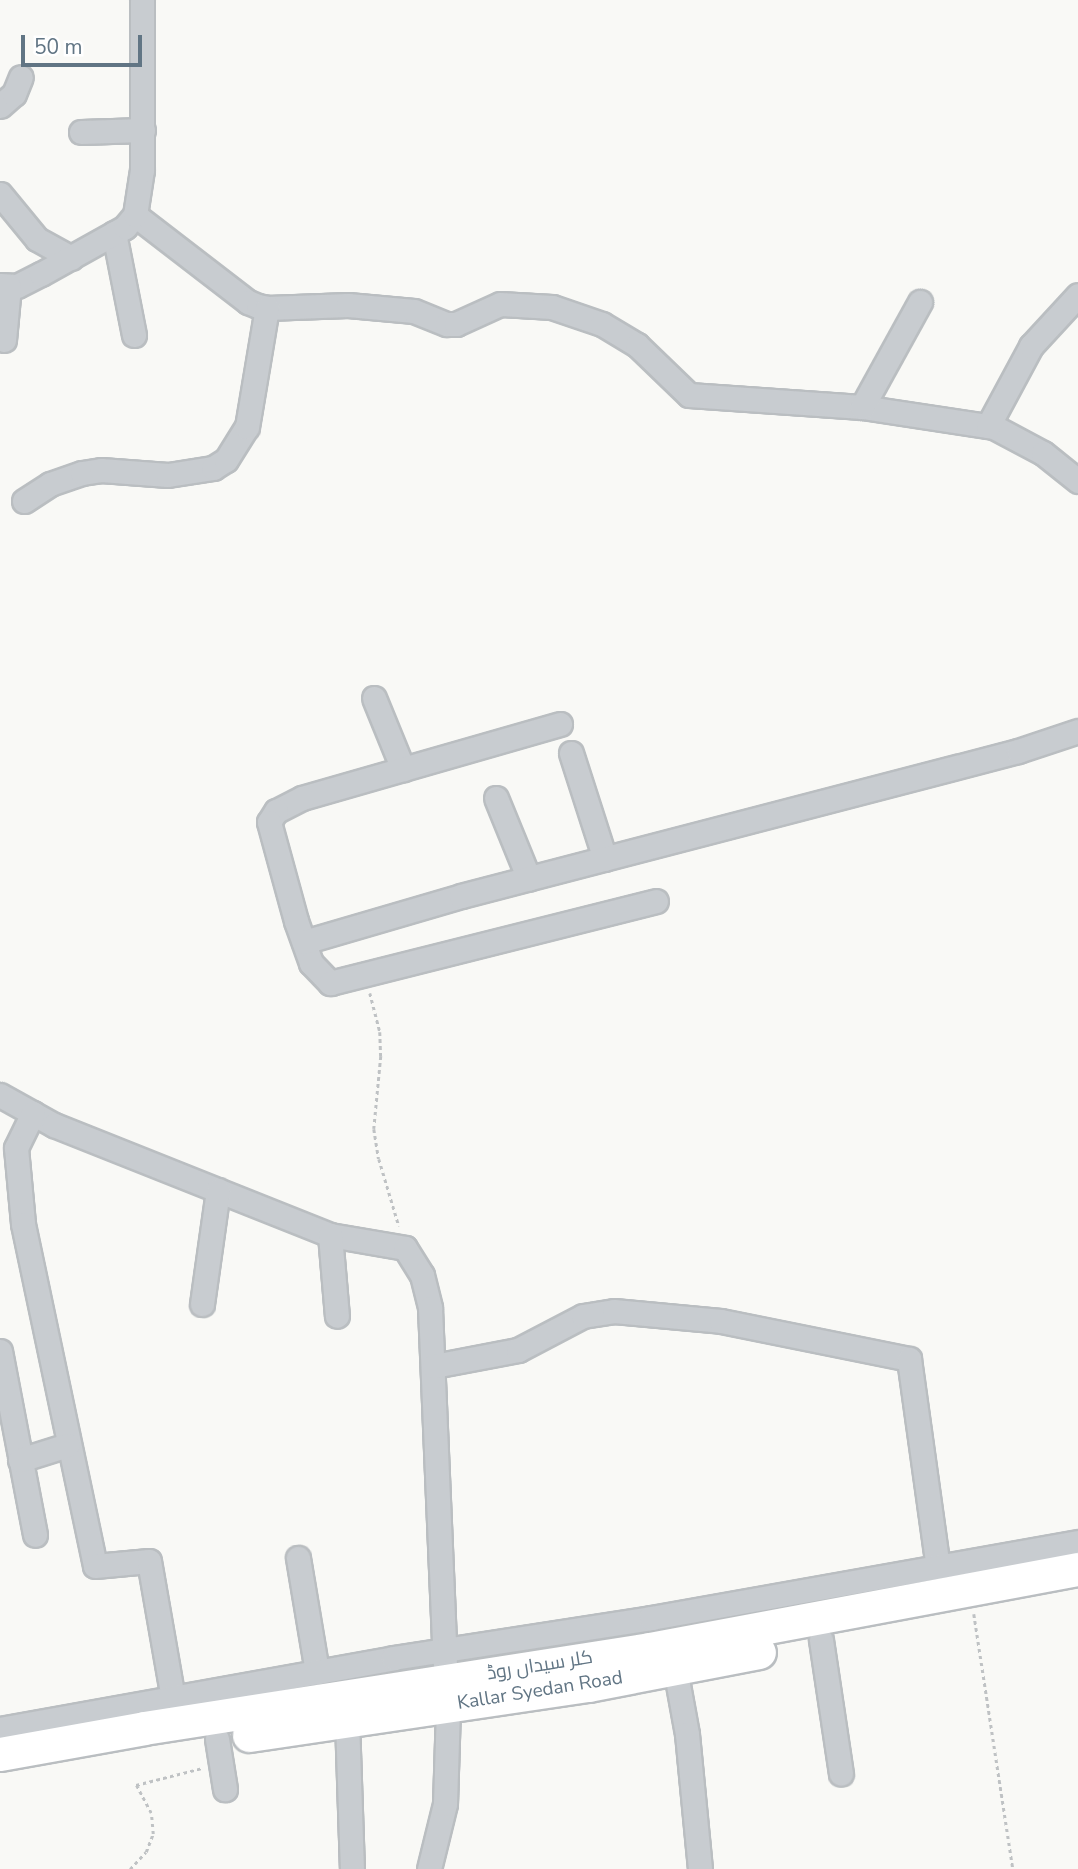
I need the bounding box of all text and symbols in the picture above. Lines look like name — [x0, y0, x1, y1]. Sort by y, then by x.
scale bar — [24, 21, 145, 65]
text: 50 m — [34, 33, 83, 61]
street label: کلر سیداں روڈ — [485, 1646, 595, 1686]
street label: Kallar Syedan Road — [456, 1667, 624, 1715]

